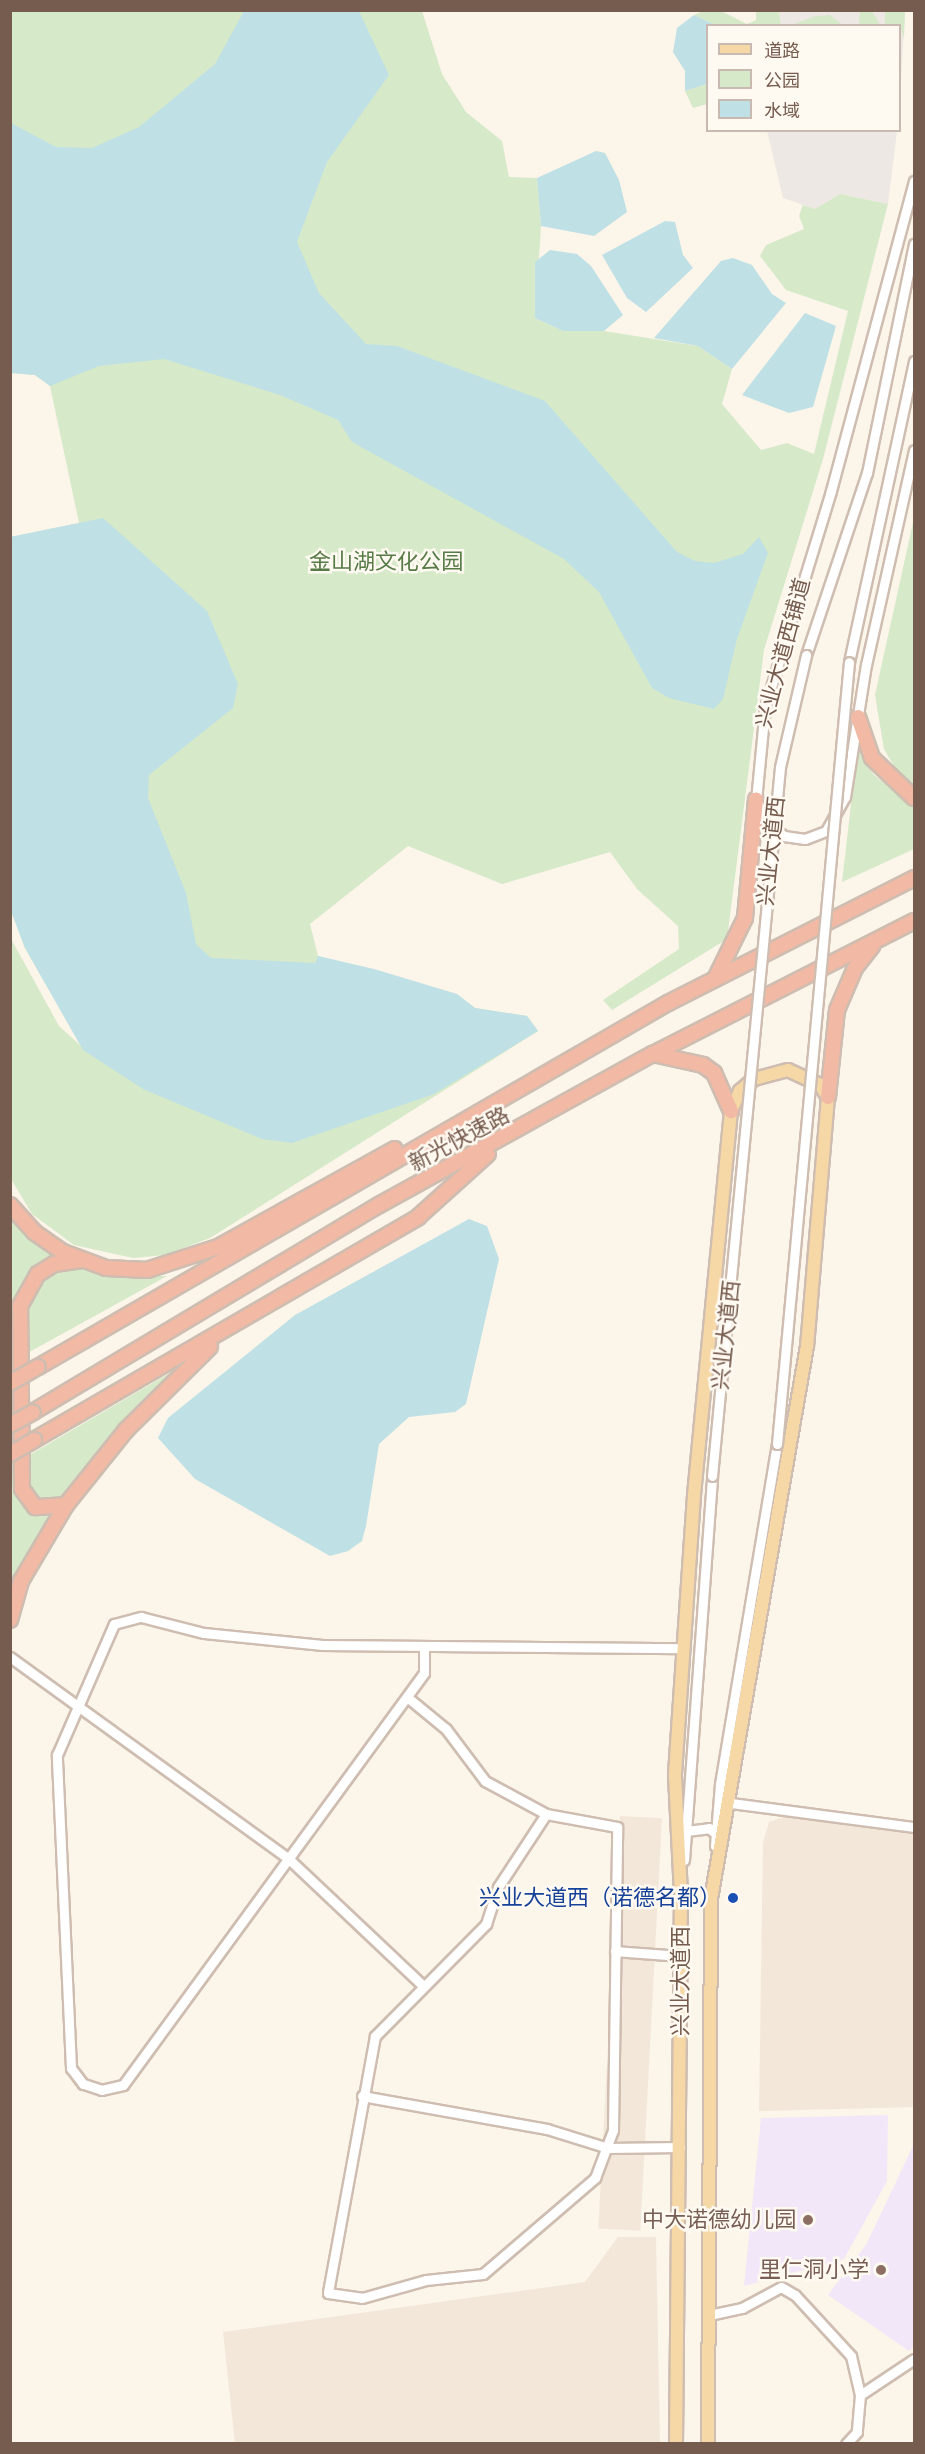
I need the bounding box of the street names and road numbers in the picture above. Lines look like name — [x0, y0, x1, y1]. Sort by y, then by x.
street label: 兴业大道西铺道 — [750, 575, 816, 731]
street label: 兴业大道西 — [752, 795, 790, 907]
street label: 新光快速路 — [404, 1102, 514, 1176]
street label: 兴业大道西 — [707, 1279, 745, 1391]
street label: 兴业大道西 — [668, 1926, 694, 2036]

